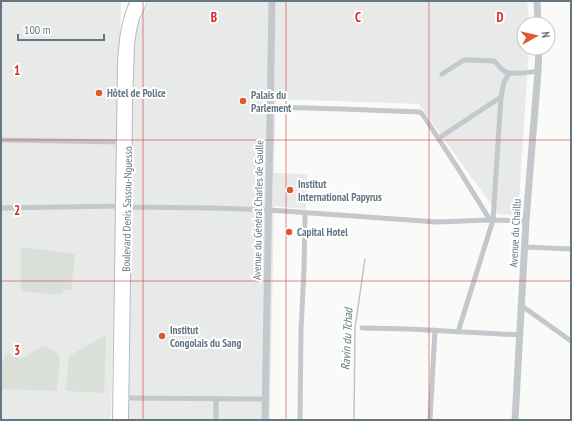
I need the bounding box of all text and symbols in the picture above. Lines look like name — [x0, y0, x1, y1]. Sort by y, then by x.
text: B — [211, 9, 217, 26]
text: C — [355, 9, 361, 26]
text: D — [497, 9, 504, 26]
scale bar — [18, 16, 104, 42]
north arrow — [516, 16, 556, 56]
text: 100 m — [24, 22, 51, 37]
text: N — [539, 31, 553, 39]
text: 1 — [14, 62, 20, 79]
place label: Hôtel de Police — [107, 86, 166, 100]
marker: Hôtel de Police — [94, 88, 104, 98]
place label: Palais du Parlement — [251, 88, 292, 115]
marker: Palais du Parlement — [238, 96, 248, 106]
street label: Avenue du Général Charles de Gaulle — [250, 139, 266, 280]
street label: Boulevard Denis Sassou-Nguesso — [119, 146, 135, 272]
place label: Institut International Papyrus — [298, 177, 382, 204]
marker: Institut International Papyrus — [285, 185, 295, 195]
street label: Avenue du Chaillu — [506, 198, 524, 268]
text: 2 — [14, 202, 20, 219]
place label: Capital Hotel — [297, 225, 348, 239]
marker: Capital Hotel — [284, 227, 294, 237]
water label: Ravin du Tchad — [337, 306, 356, 370]
place label: Institut Congolais du Sang — [170, 323, 241, 350]
marker: Institut Congolais du Sang — [157, 331, 167, 341]
text: 3 — [14, 342, 20, 359]

